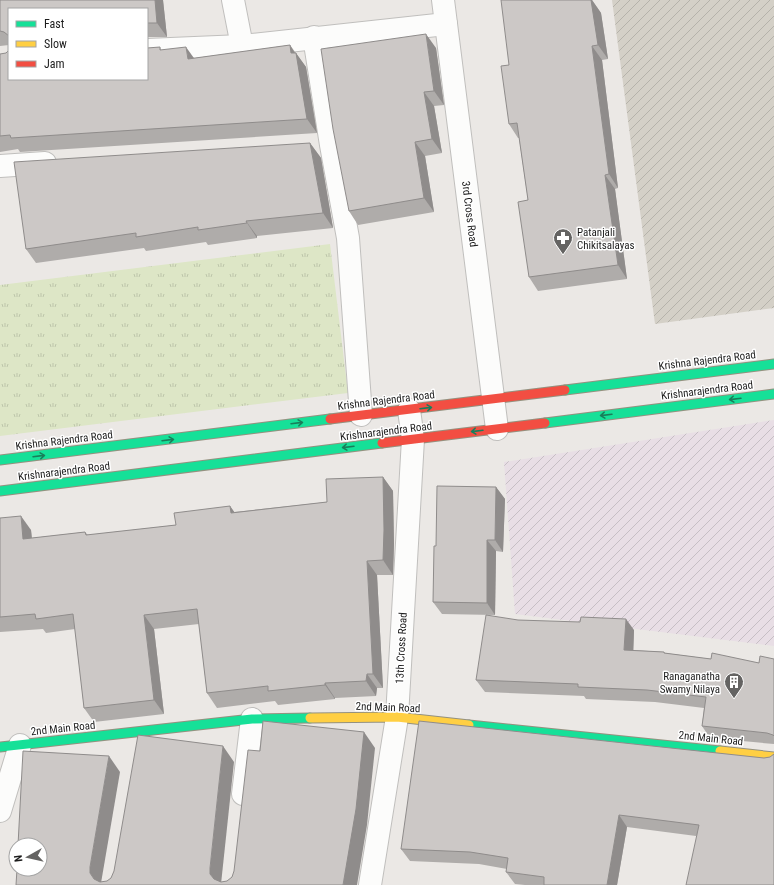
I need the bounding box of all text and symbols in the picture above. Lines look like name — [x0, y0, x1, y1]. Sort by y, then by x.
legend — [8, 8, 148, 80]
text: Fast — [44, 17, 65, 31]
text: Slow — [44, 37, 67, 51]
text: Jam — [44, 57, 65, 71]
street label: 3rd Cross Road — [459, 180, 480, 248]
place label: Patanjali Chikitsalayas — [577, 226, 635, 252]
pharmacy icon: Patanjali Chikitsalayas — [552, 227, 574, 255]
street label: Krishna Rajendra Road — [658, 348, 756, 373]
street label: Krishnarajendra Road — [660, 378, 754, 403]
street label: Krishna Rajendra Road — [337, 388, 435, 413]
one-way arrow — [729, 395, 742, 403]
one-way arrow — [419, 404, 432, 412]
one-way arrow — [600, 411, 613, 419]
street label: Krishnarajendra Road — [339, 419, 433, 444]
one-way arrow — [290, 420, 303, 427]
one-way arrow — [471, 427, 484, 435]
street label: Krishna Rajendra Road — [15, 428, 113, 453]
one-way arrow — [161, 436, 174, 443]
one-way arrow — [342, 443, 355, 451]
one-way arrow — [32, 452, 45, 459]
street label: Krishnarajendra Road — [17, 459, 111, 484]
street label: 13th Cross Road — [393, 612, 410, 684]
place label: Ranaganatha Swamy Nilaya — [660, 670, 720, 696]
building icon: Ranaganatha Swamy Nilaya — [723, 671, 745, 699]
street label: 2nd Main Road — [355, 700, 421, 715]
street label: 2nd Main Road — [30, 719, 96, 738]
street label: 2nd Main Road — [678, 729, 744, 748]
north arrow — [8, 837, 48, 877]
text: N — [12, 854, 25, 863]

